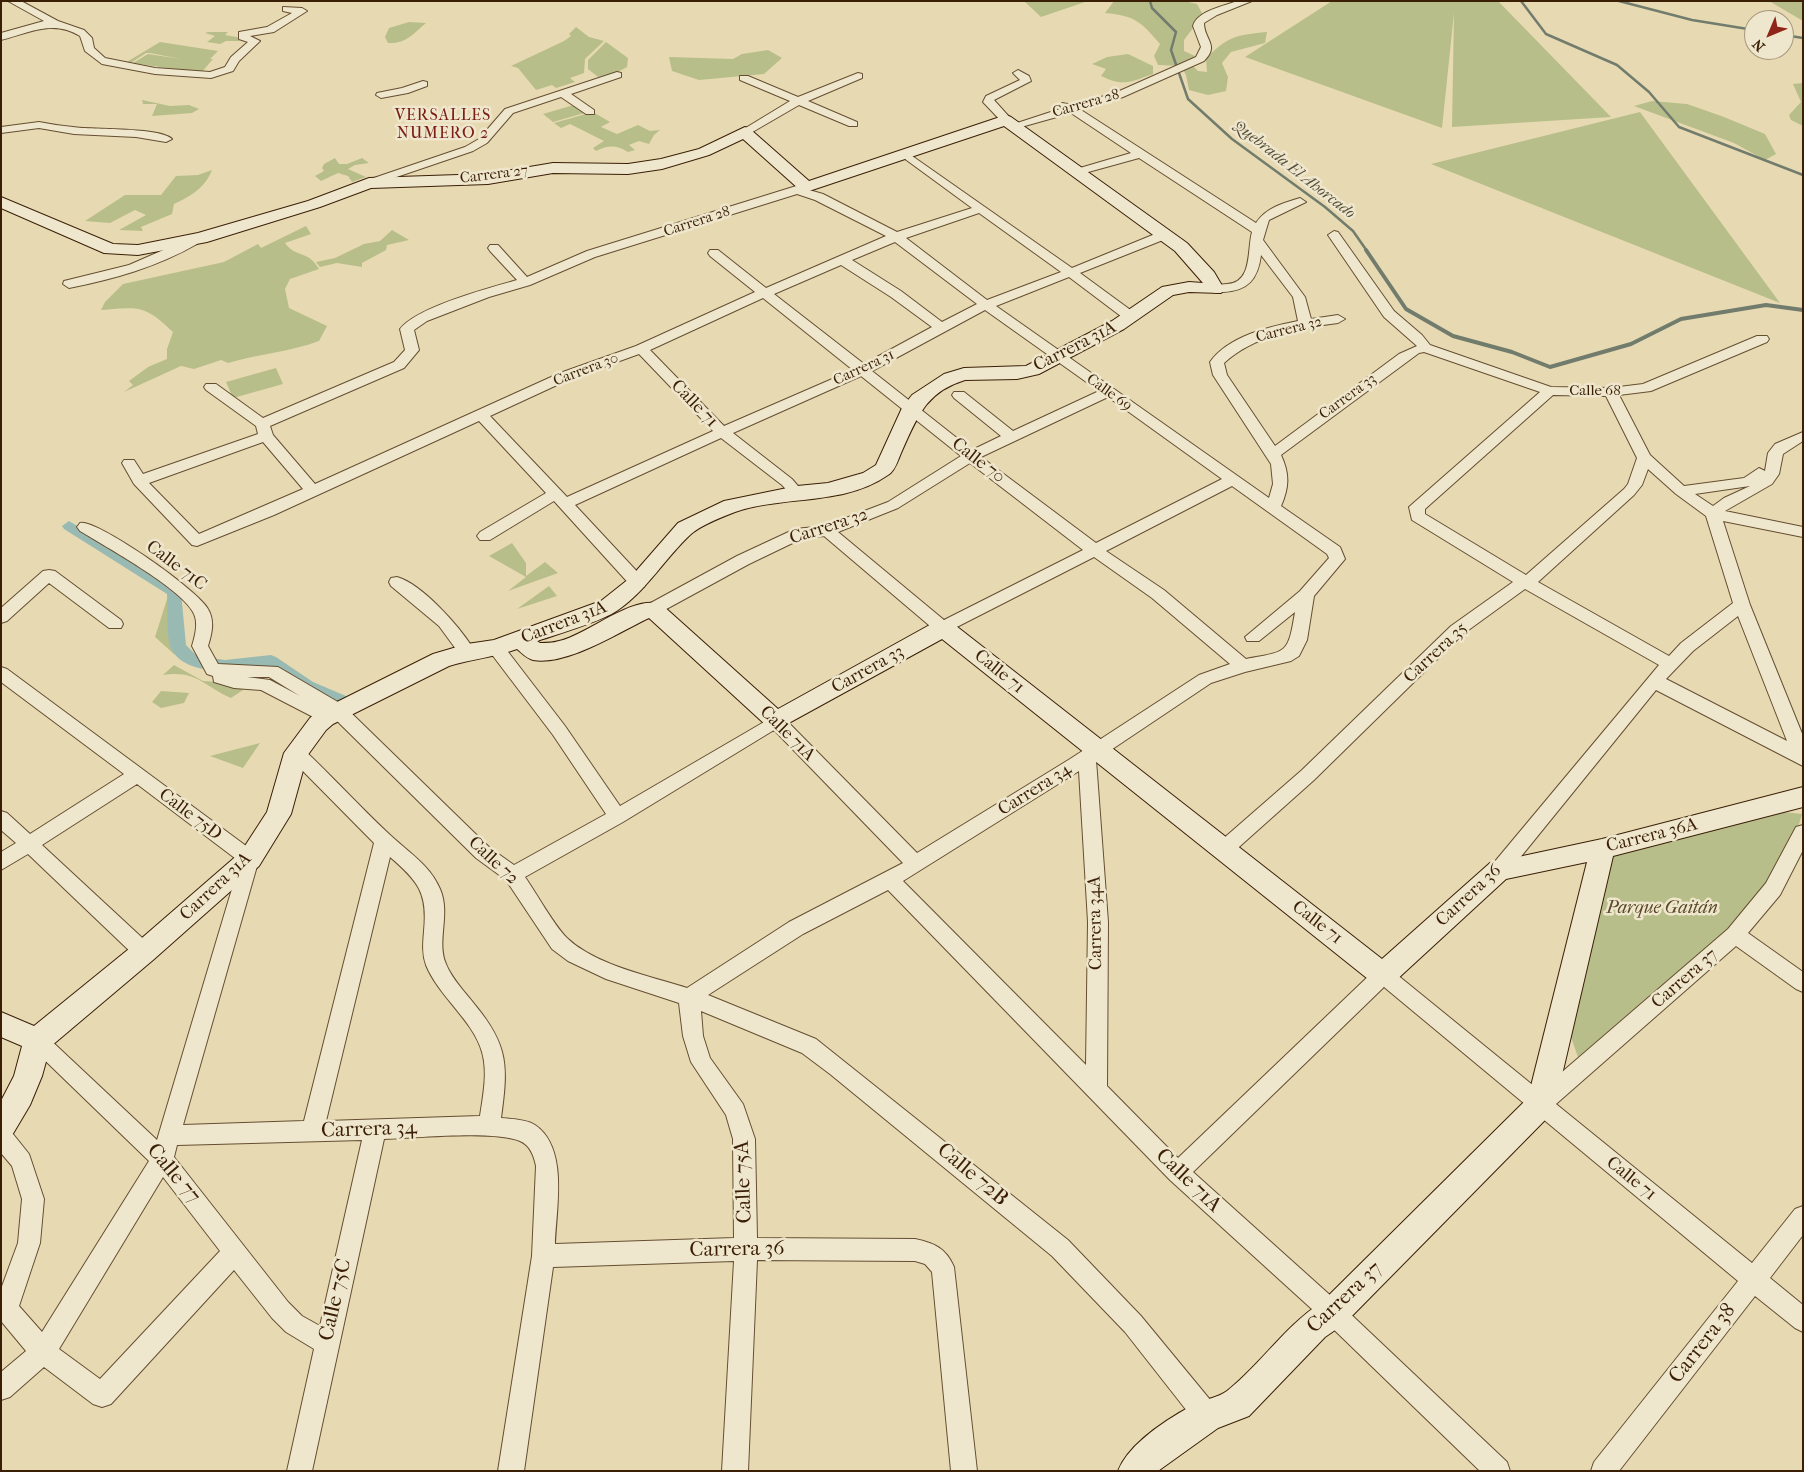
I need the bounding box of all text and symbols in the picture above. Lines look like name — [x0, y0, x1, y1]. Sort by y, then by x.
north arrow — [1744, 10, 1794, 60]
text: N — [1749, 35, 1769, 55]
street label: Carrera 28 — [1050, 86, 1122, 122]
district label: VERSALLES NUMERO 2 — [394, 106, 492, 144]
water label: Quebrada El Ahorcado — [1229, 117, 1359, 223]
street label: Carrera 27 — [459, 162, 529, 188]
street label: Carrera 28 — [661, 203, 733, 241]
street label: Carrera 32 — [1254, 313, 1324, 347]
street label: Carrera 31A — [1030, 317, 1120, 377]
street label: Carrera 31 — [831, 346, 897, 390]
street label: Carrera 30 — [551, 349, 621, 391]
street label: Calle 69 — [1083, 370, 1135, 416]
street label: Carrera 33 — [1316, 370, 1380, 424]
street label: Calle 71 — [666, 376, 722, 432]
street label: Calle 68 — [1569, 382, 1621, 400]
street label: Calle 70 — [947, 434, 1009, 488]
street label: Carrera 32 — [787, 504, 871, 550]
street label: Calle 71C — [141, 536, 211, 596]
street label: Carrera 31A — [518, 597, 610, 649]
street label: Carrera 35 — [1400, 618, 1472, 688]
street label: Carrera 33 — [828, 641, 908, 699]
street label: Calle 71 — [970, 645, 1028, 699]
street label: Calle 71A — [755, 702, 819, 766]
street label: Carrera 34 — [994, 759, 1076, 821]
street label: Calle 75D — [154, 784, 226, 846]
street label: Carrera 36A — [1604, 814, 1700, 858]
street label: Calle 72 — [463, 832, 523, 890]
street label: Carrera 31A — [176, 848, 256, 926]
street label: Carrera 36 — [1432, 860, 1506, 932]
street label: Carrera 34A — [1084, 876, 1108, 970]
street label: Calle 71 — [1287, 897, 1347, 949]
park label: Parque Gaitán — [1606, 898, 1718, 920]
street label: Carrera 37 — [1648, 944, 1722, 1014]
street label: Carrera 34 — [321, 1116, 417, 1144]
street label: Calle 72B — [931, 1138, 1013, 1212]
street label: Calle 77 — [141, 1139, 205, 1209]
street label: Calle 75A — [730, 1140, 758, 1224]
street label: Calle 71A — [1150, 1144, 1226, 1218]
street label: Calle 71 — [1602, 1152, 1660, 1206]
street label: Carrera 36 — [689, 1237, 785, 1263]
street label: Calle 75C — [314, 1256, 358, 1344]
street label: Carrera 37 — [1302, 1257, 1388, 1339]
street label: Carrera 38 — [1664, 1299, 1742, 1389]

